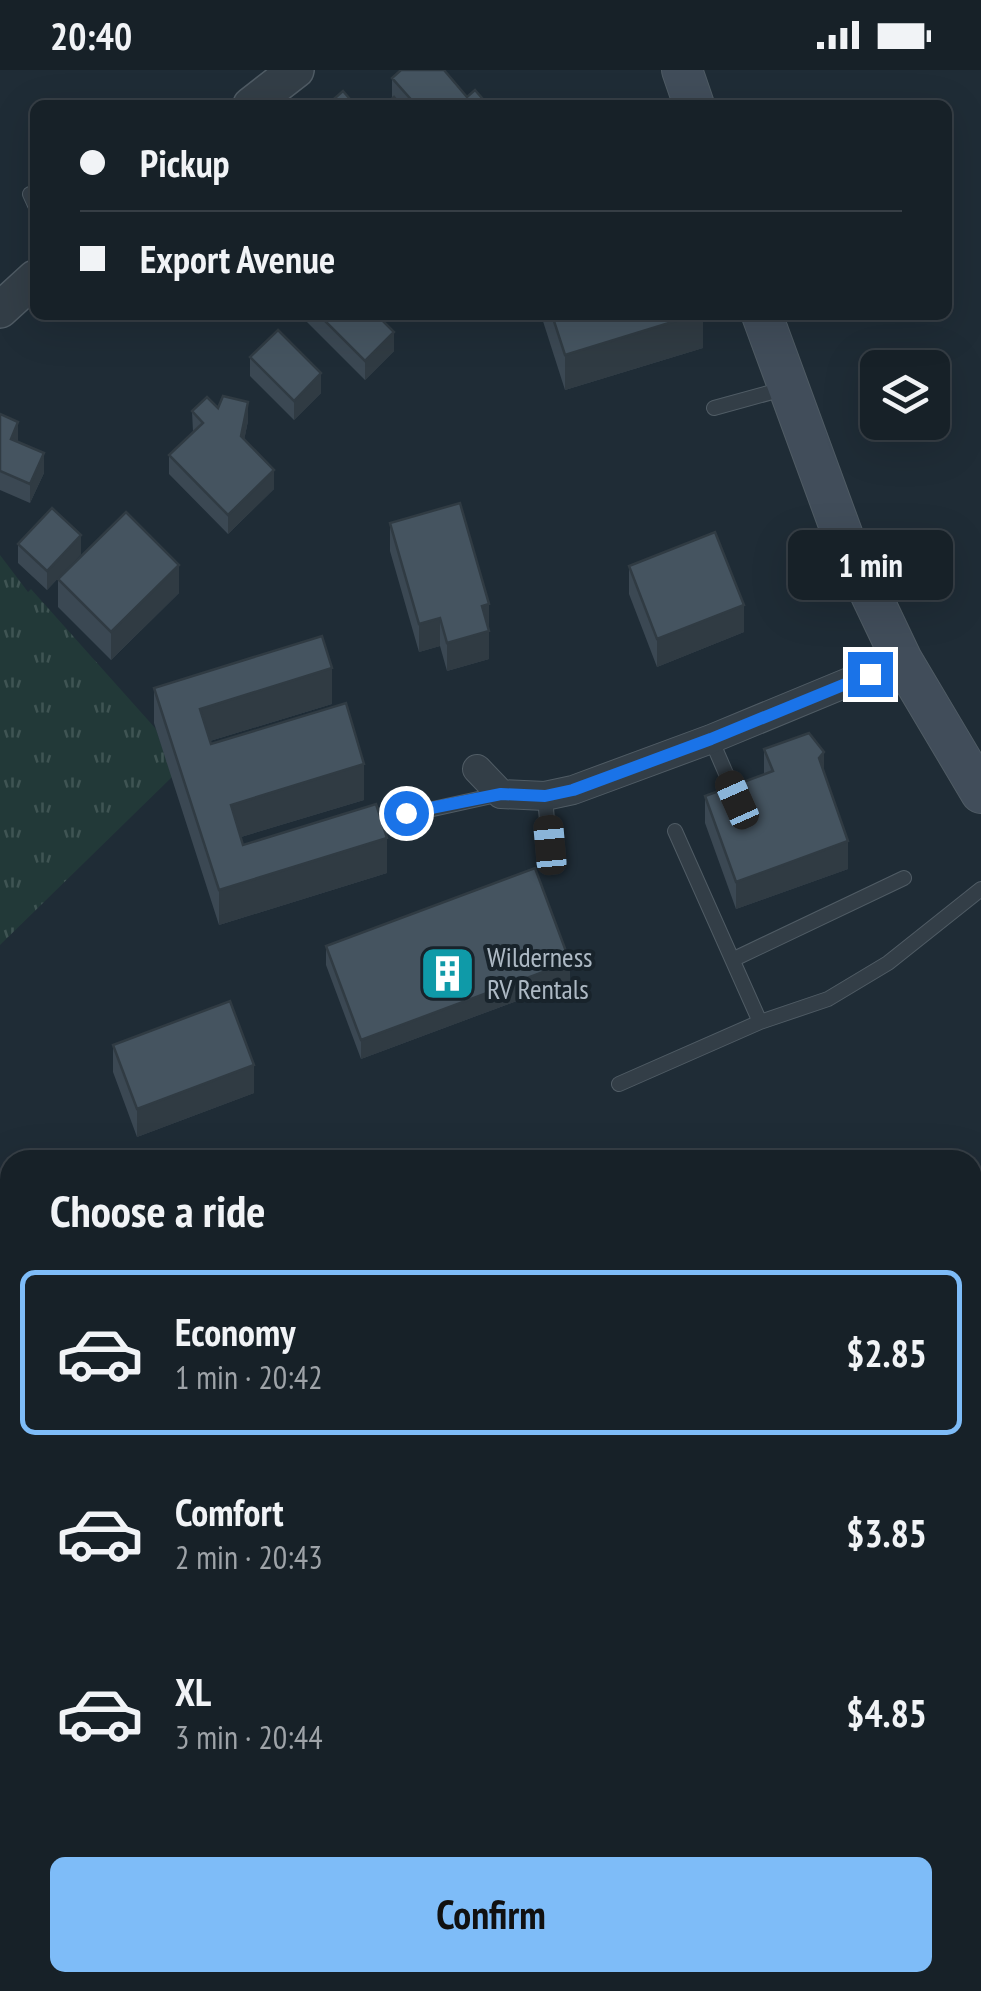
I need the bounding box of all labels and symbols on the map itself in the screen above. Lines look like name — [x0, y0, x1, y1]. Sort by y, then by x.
callout: 1 min — [788, 529, 952, 599]
route end — [848, 652, 893, 697]
car — [711, 766, 763, 834]
route start — [384, 791, 429, 836]
car — [532, 814, 568, 876]
place label: Wilderness RV Rentals — [487, 938, 593, 1007]
building icon: Wilderness RV Rentals — [418, 943, 478, 1003]

